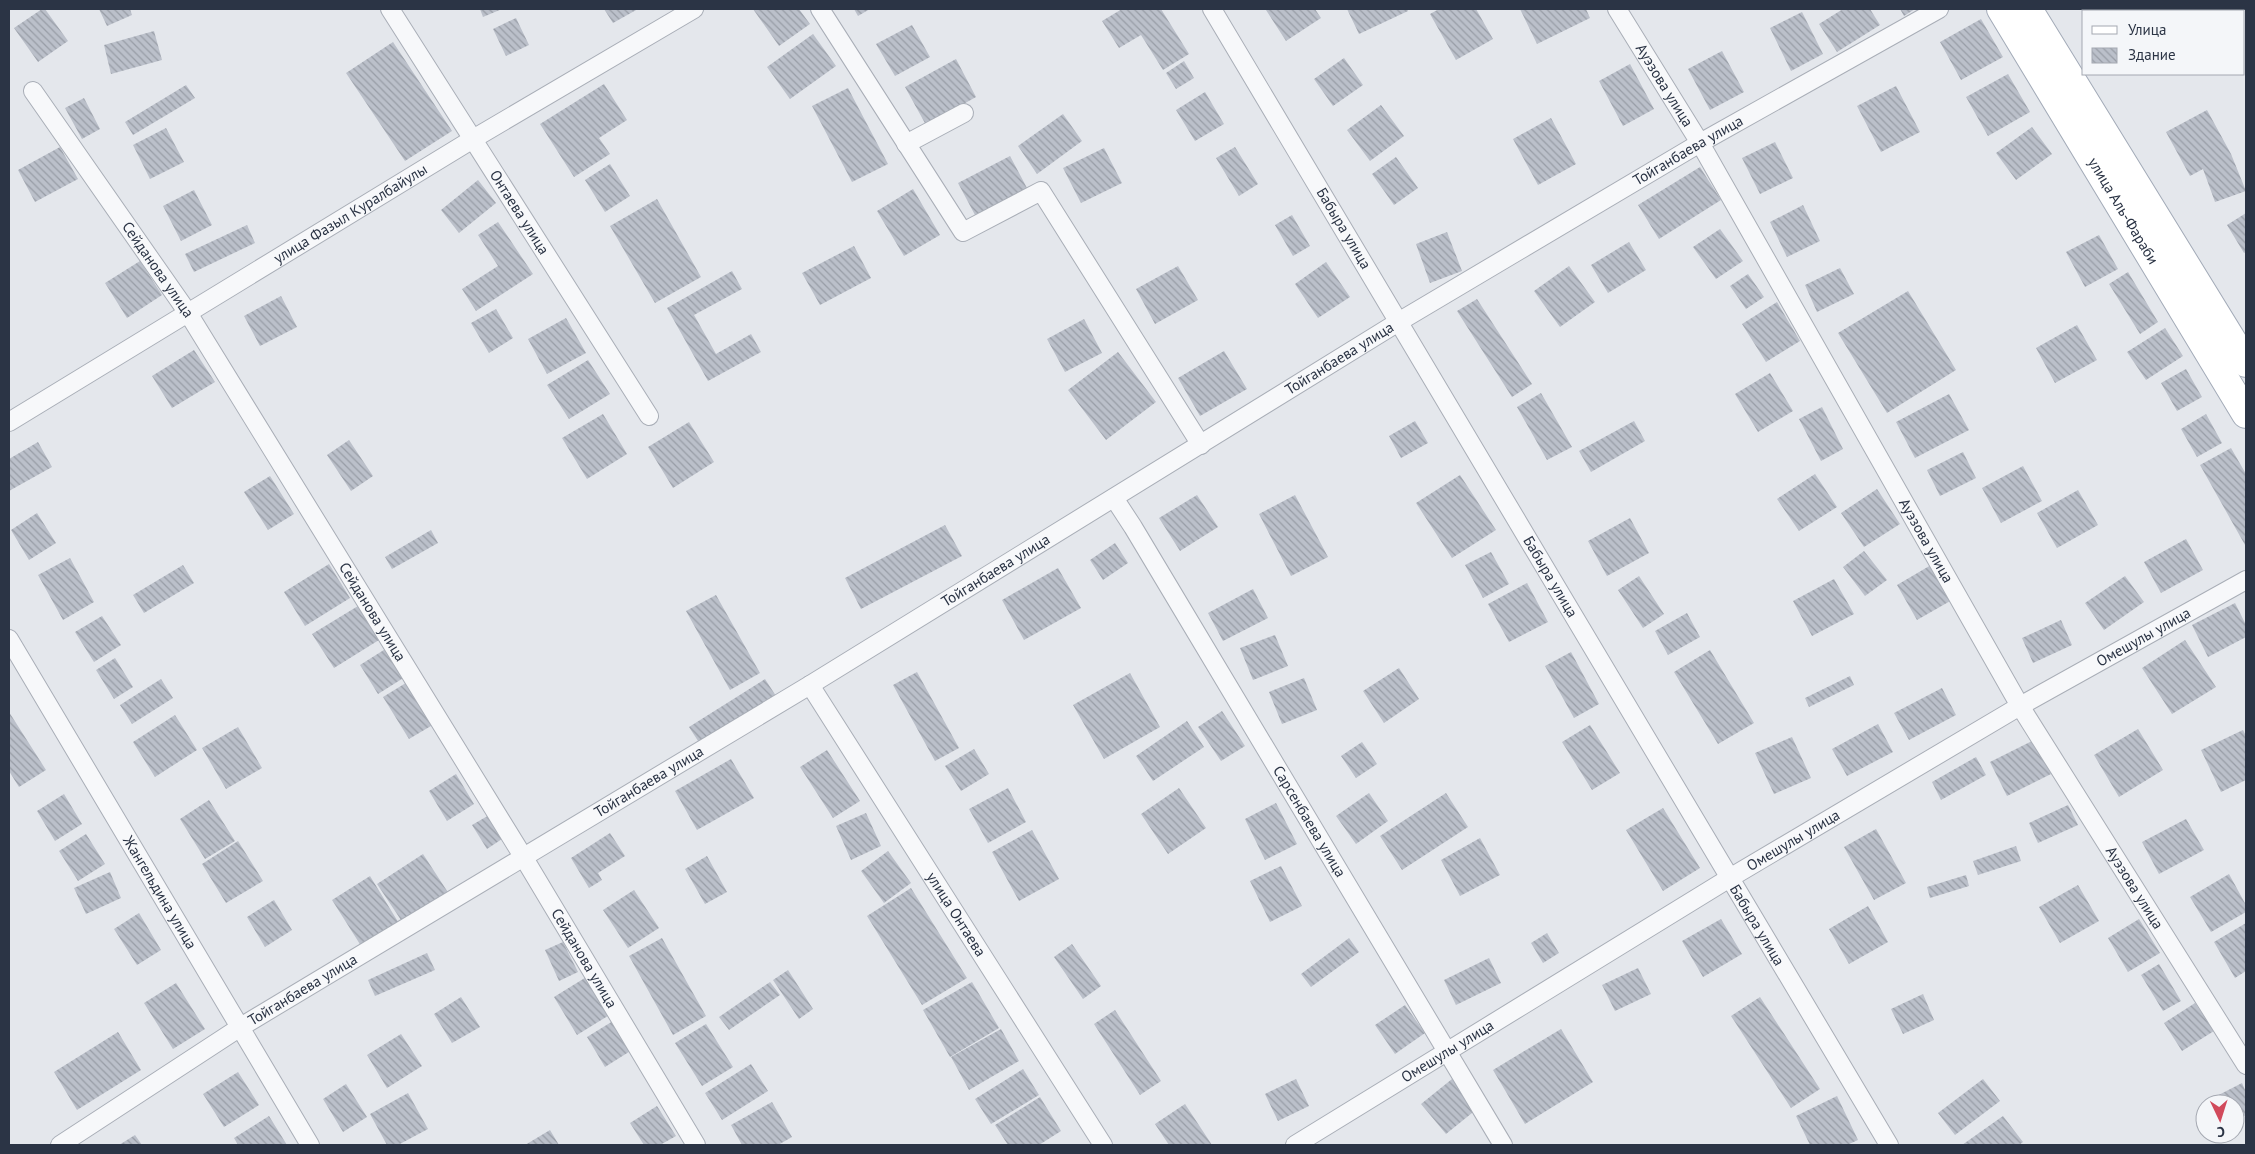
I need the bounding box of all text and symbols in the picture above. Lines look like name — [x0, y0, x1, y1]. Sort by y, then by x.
legend — [2082, 10, 2245, 75]
text: Улица — [2128, 20, 2166, 39]
street label: Ауэзова улица — [1632, 40, 1698, 130]
text: Здание — [2128, 45, 2176, 64]
street label: Тойганбаева улица — [1629, 111, 1746, 190]
street label: улица Аль-Фараби — [2084, 154, 2163, 267]
street label: улица Фазыл Куралбайулы — [270, 159, 431, 267]
street label: Онтаева улица — [486, 166, 554, 258]
street label: Бабыра улица — [1313, 184, 1376, 272]
street label: Сейданова улица — [118, 218, 198, 321]
street label: Тойганбаева улица — [1281, 317, 1397, 399]
street label: Ауэзова улица — [1895, 495, 1958, 586]
street label: Тойганбаева улица — [938, 529, 1053, 611]
street label: Бабыра улица — [1519, 532, 1582, 621]
street label: Сейданова улица — [335, 559, 410, 665]
street label: Омешулы улица — [2093, 603, 2194, 671]
street label: Тойганбаева улица — [591, 741, 707, 821]
street label: Сарсенбаева улица — [1269, 762, 1350, 881]
street label: Омешулы улица — [1743, 805, 1843, 875]
street label: Жангельдина улица — [119, 831, 201, 952]
street label: Ауэзова улица — [2102, 843, 2168, 932]
street label: улица Онтаева — [923, 868, 991, 960]
street label: Бабыра улица — [1726, 881, 1789, 969]
street label: Сейданова улица — [547, 905, 622, 1011]
street label: Тойганбаева улица — [244, 949, 360, 1029]
street label: Омешулы улица — [1398, 1015, 1497, 1086]
north arrow — [2195, 1094, 2245, 1144]
text: С — [2216, 1123, 2225, 1141]

